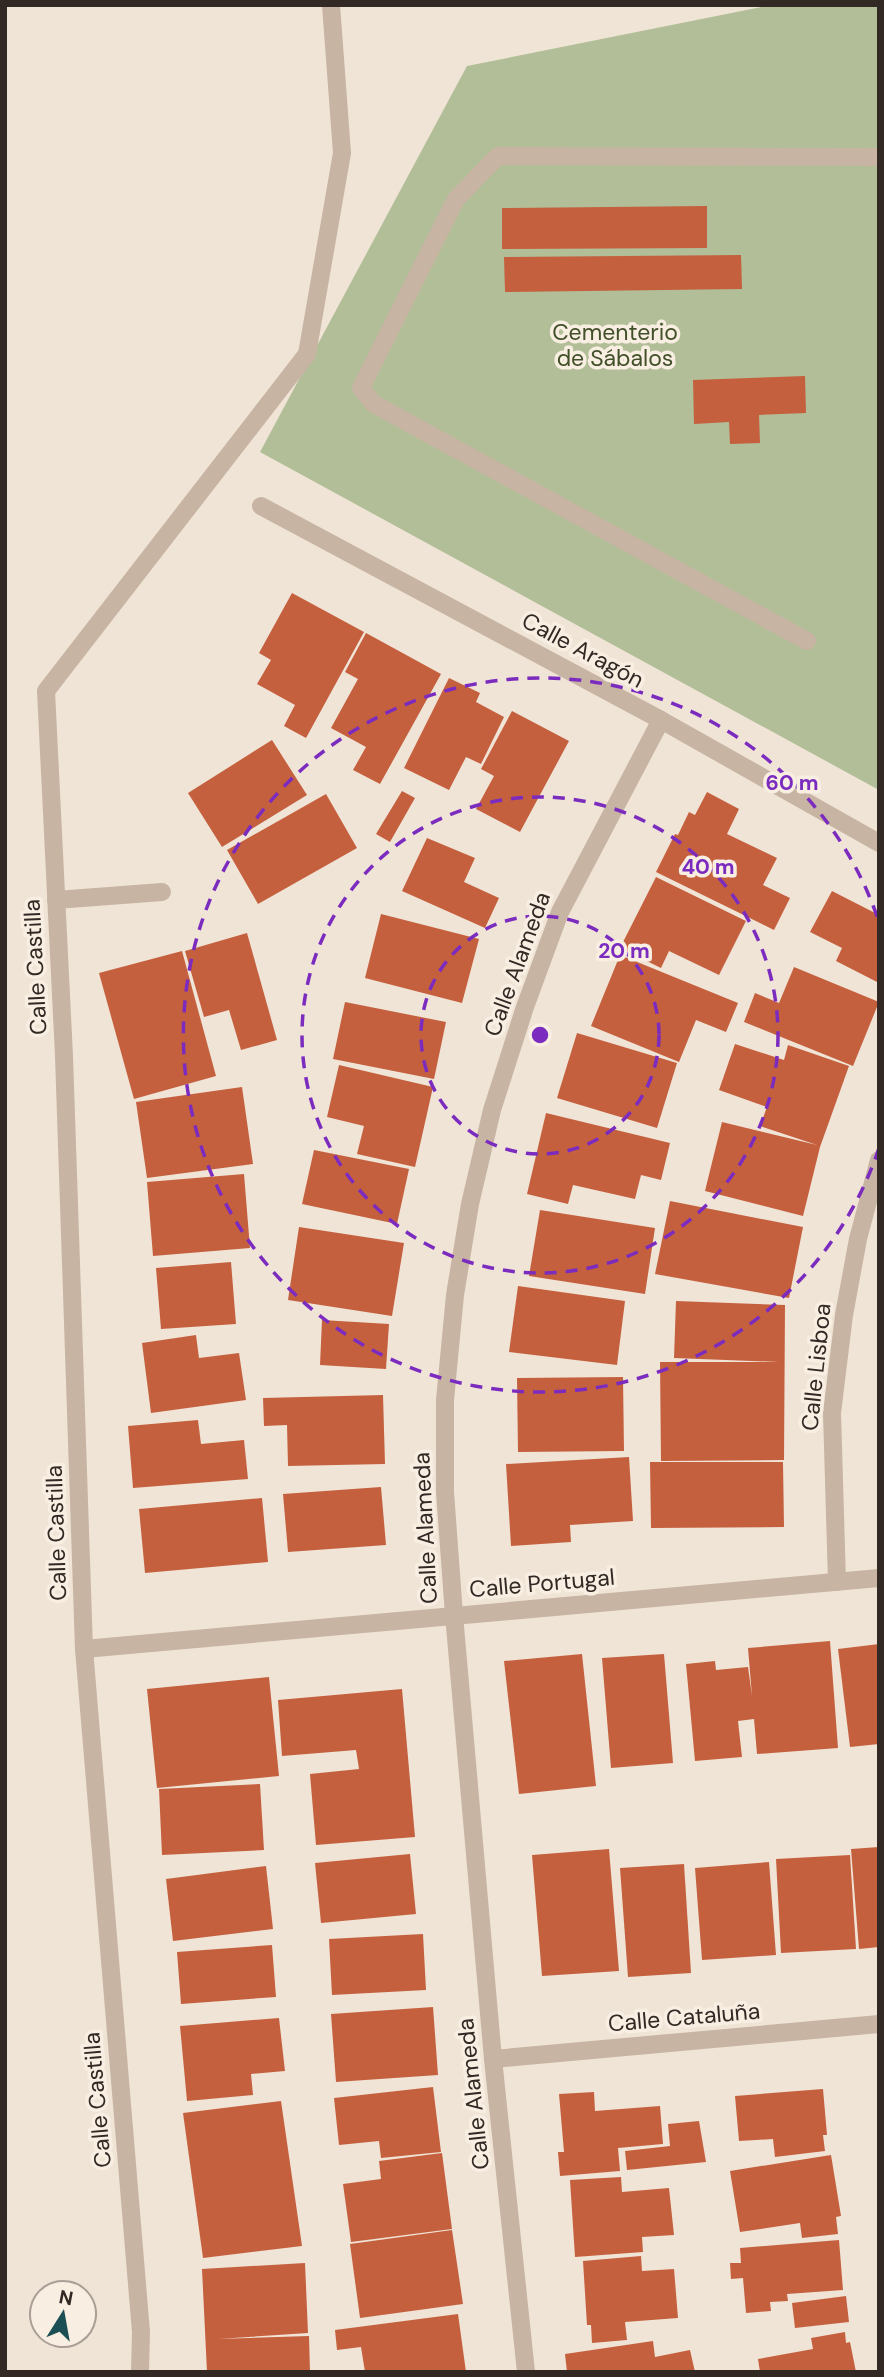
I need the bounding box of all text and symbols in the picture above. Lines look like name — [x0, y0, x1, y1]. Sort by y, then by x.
park label: Cementerio de Sábalos — [552, 317, 678, 373]
street label: Calle Aragón — [517, 605, 649, 695]
text: 60 m — [766, 769, 818, 797]
text: 40 m — [681, 853, 735, 881]
street label: Calle Alameda — [477, 888, 557, 1040]
street label: Calle Castilla — [16, 898, 54, 1036]
text: 20 m — [598, 937, 650, 965]
centre of rings — [528, 1023, 552, 1047]
street label: Calle Lisboa — [794, 1302, 838, 1432]
street label: Calle Alameda — [406, 1451, 444, 1605]
street label: Calle Castilla — [39, 1465, 73, 1601]
street label: Calle Portugal — [468, 1562, 616, 1604]
street label: Calle Cataluña — [607, 1995, 761, 2039]
street label: Calle Alameda — [450, 2017, 496, 2171]
street label: Calle Castilla — [76, 2031, 118, 2169]
north arrow — [28, 2279, 98, 2349]
text: N — [57, 2284, 75, 2311]

